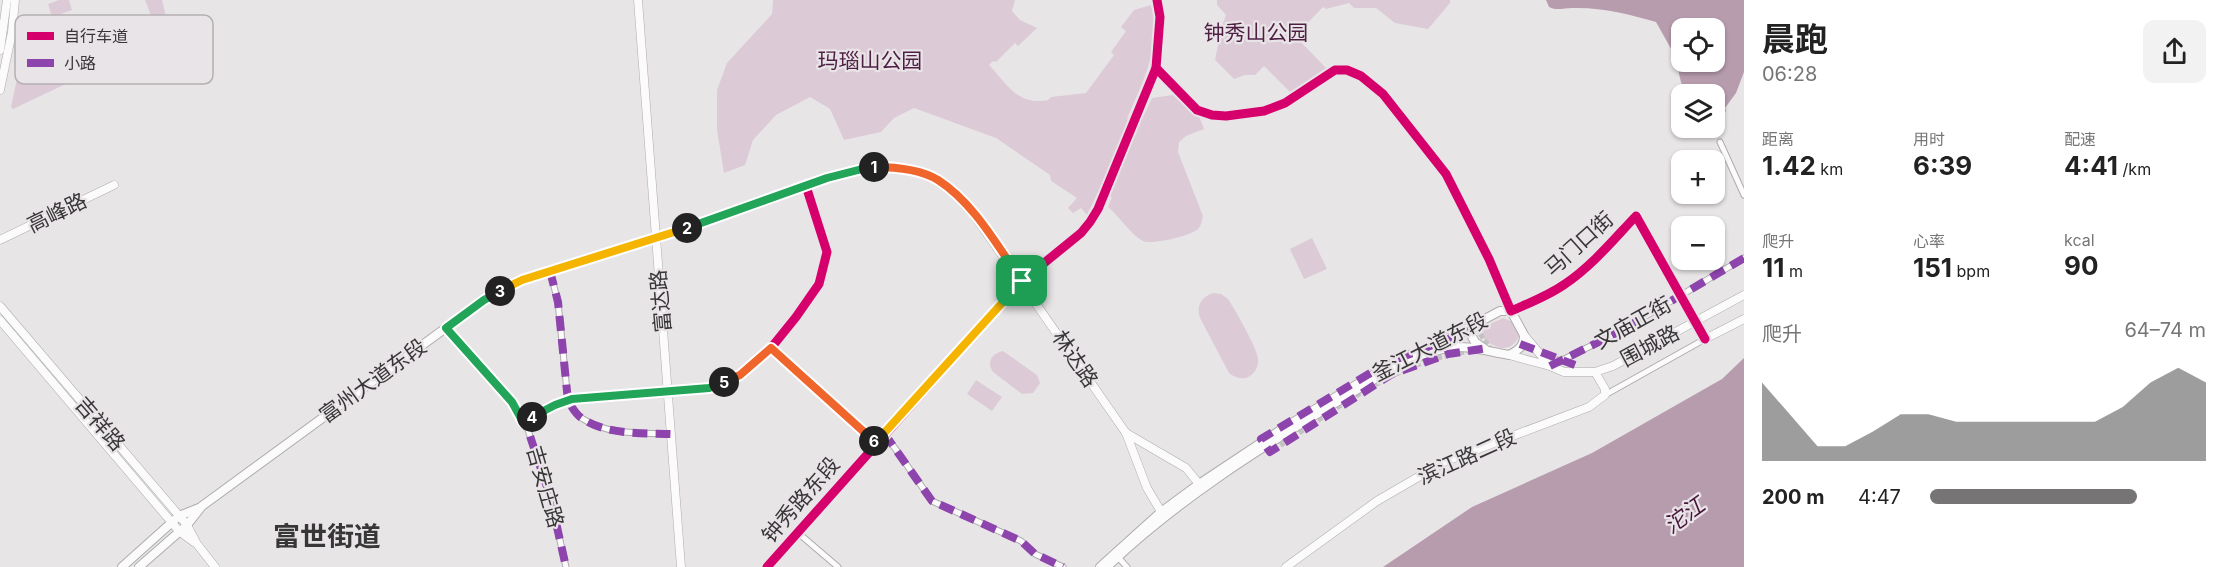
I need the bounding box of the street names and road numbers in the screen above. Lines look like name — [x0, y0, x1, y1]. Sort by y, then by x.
street label: 高峰路 — [23, 188, 91, 238]
street label: 马门口街 — [1539, 206, 1618, 281]
street label: 富达路 — [645, 269, 676, 334]
street label: 文庙正街 — [1590, 291, 1676, 354]
street label: 釜江大道东段 — [1368, 307, 1492, 386]
street label: 围城路 — [1616, 320, 1683, 371]
street label: 林达路 — [1047, 326, 1103, 392]
street label: 富州大道东段 — [314, 333, 431, 428]
street label: 吉祥路 — [70, 392, 130, 456]
street label: 滨江路二段 — [1414, 424, 1520, 489]
street label: 吉安庄路 — [522, 443, 569, 531]
street label: 钟秀路东段 — [757, 452, 844, 547]

